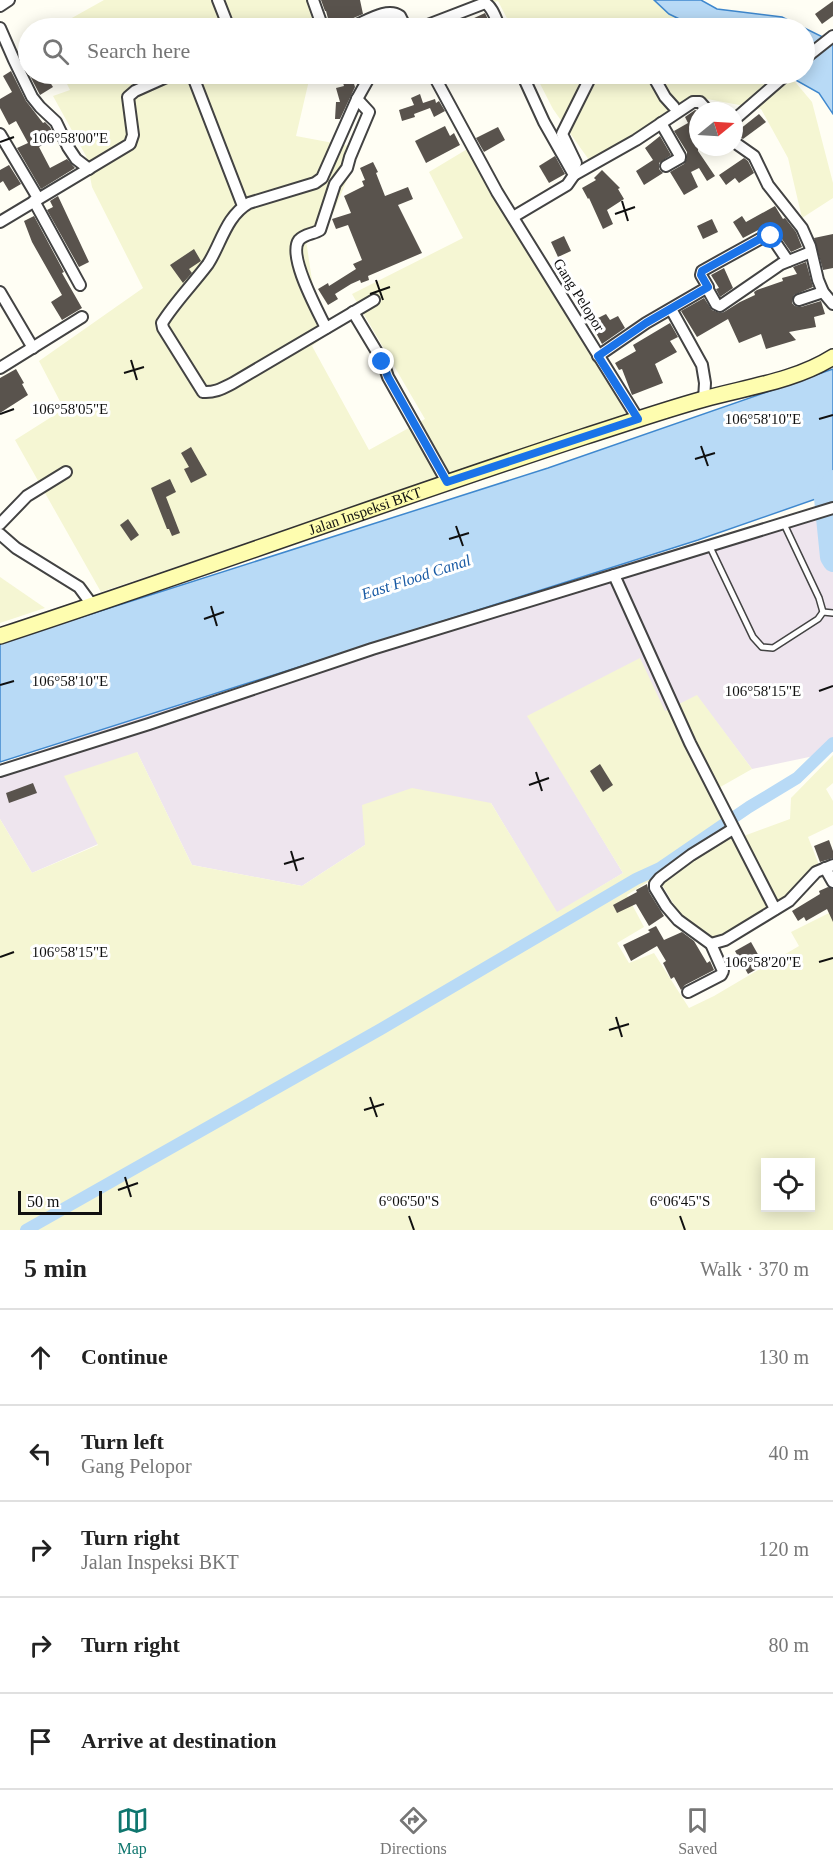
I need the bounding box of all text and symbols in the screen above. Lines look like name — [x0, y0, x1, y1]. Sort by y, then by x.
search box — [18, 18, 815, 84]
icon: search — [39, 35, 72, 68]
text: Search here — [87, 38, 190, 63]
north arrow — [689, 102, 743, 156]
text: 106°58'00"E — [32, 130, 108, 146]
route start — [757, 222, 783, 248]
street label: Gang Pelopor — [550, 256, 608, 334]
route end — [368, 348, 394, 374]
text: 106°58'05"E — [32, 401, 108, 417]
text: 106°58'10"E — [725, 411, 801, 427]
street label: Jalan Inspeksi BKT — [307, 484, 424, 538]
water label: East Flood Canal — [358, 551, 473, 603]
text: 106°58'10"E — [32, 673, 108, 689]
text: 106°58'15"E — [725, 683, 801, 699]
text: 106°58'15"E — [32, 944, 108, 960]
text: 106°58'20"E — [725, 954, 801, 970]
map controls — [761, 1158, 815, 1212]
button: locate — [761, 1158, 815, 1212]
scale bar — [18, 1188, 102, 1216]
text: 50 m — [27, 1193, 59, 1210]
text: 6°06'50"S — [379, 1193, 439, 1209]
text: 6°06'45"S — [650, 1193, 710, 1209]
text: 5 min — [24, 1254, 87, 1283]
text: Walk · 370 m — [700, 1258, 809, 1280]
icon: ahead — [24, 1341, 57, 1374]
text: Continue — [81, 1344, 168, 1369]
text: 130 m — [758, 1346, 809, 1368]
text: Turn left — [81, 1429, 164, 1454]
icon: left — [24, 1437, 57, 1470]
text: 40 m — [768, 1442, 809, 1464]
text: Gang Pelopor — [81, 1455, 192, 1477]
text: Turn right — [81, 1525, 180, 1550]
icon: right — [24, 1533, 57, 1566]
text: 120 m — [758, 1538, 809, 1560]
text: Jalan Inspeksi BKT — [81, 1551, 239, 1573]
icon: right — [24, 1629, 57, 1662]
text: Turn right — [81, 1632, 180, 1657]
text: 80 m — [768, 1634, 809, 1656]
icon: arrive — [24, 1725, 57, 1758]
text: Arrive at destination — [81, 1728, 277, 1753]
tab: Map — [116, 1804, 149, 1858]
tab: Directions — [380, 1804, 447, 1858]
tab: Saved — [678, 1804, 717, 1858]

